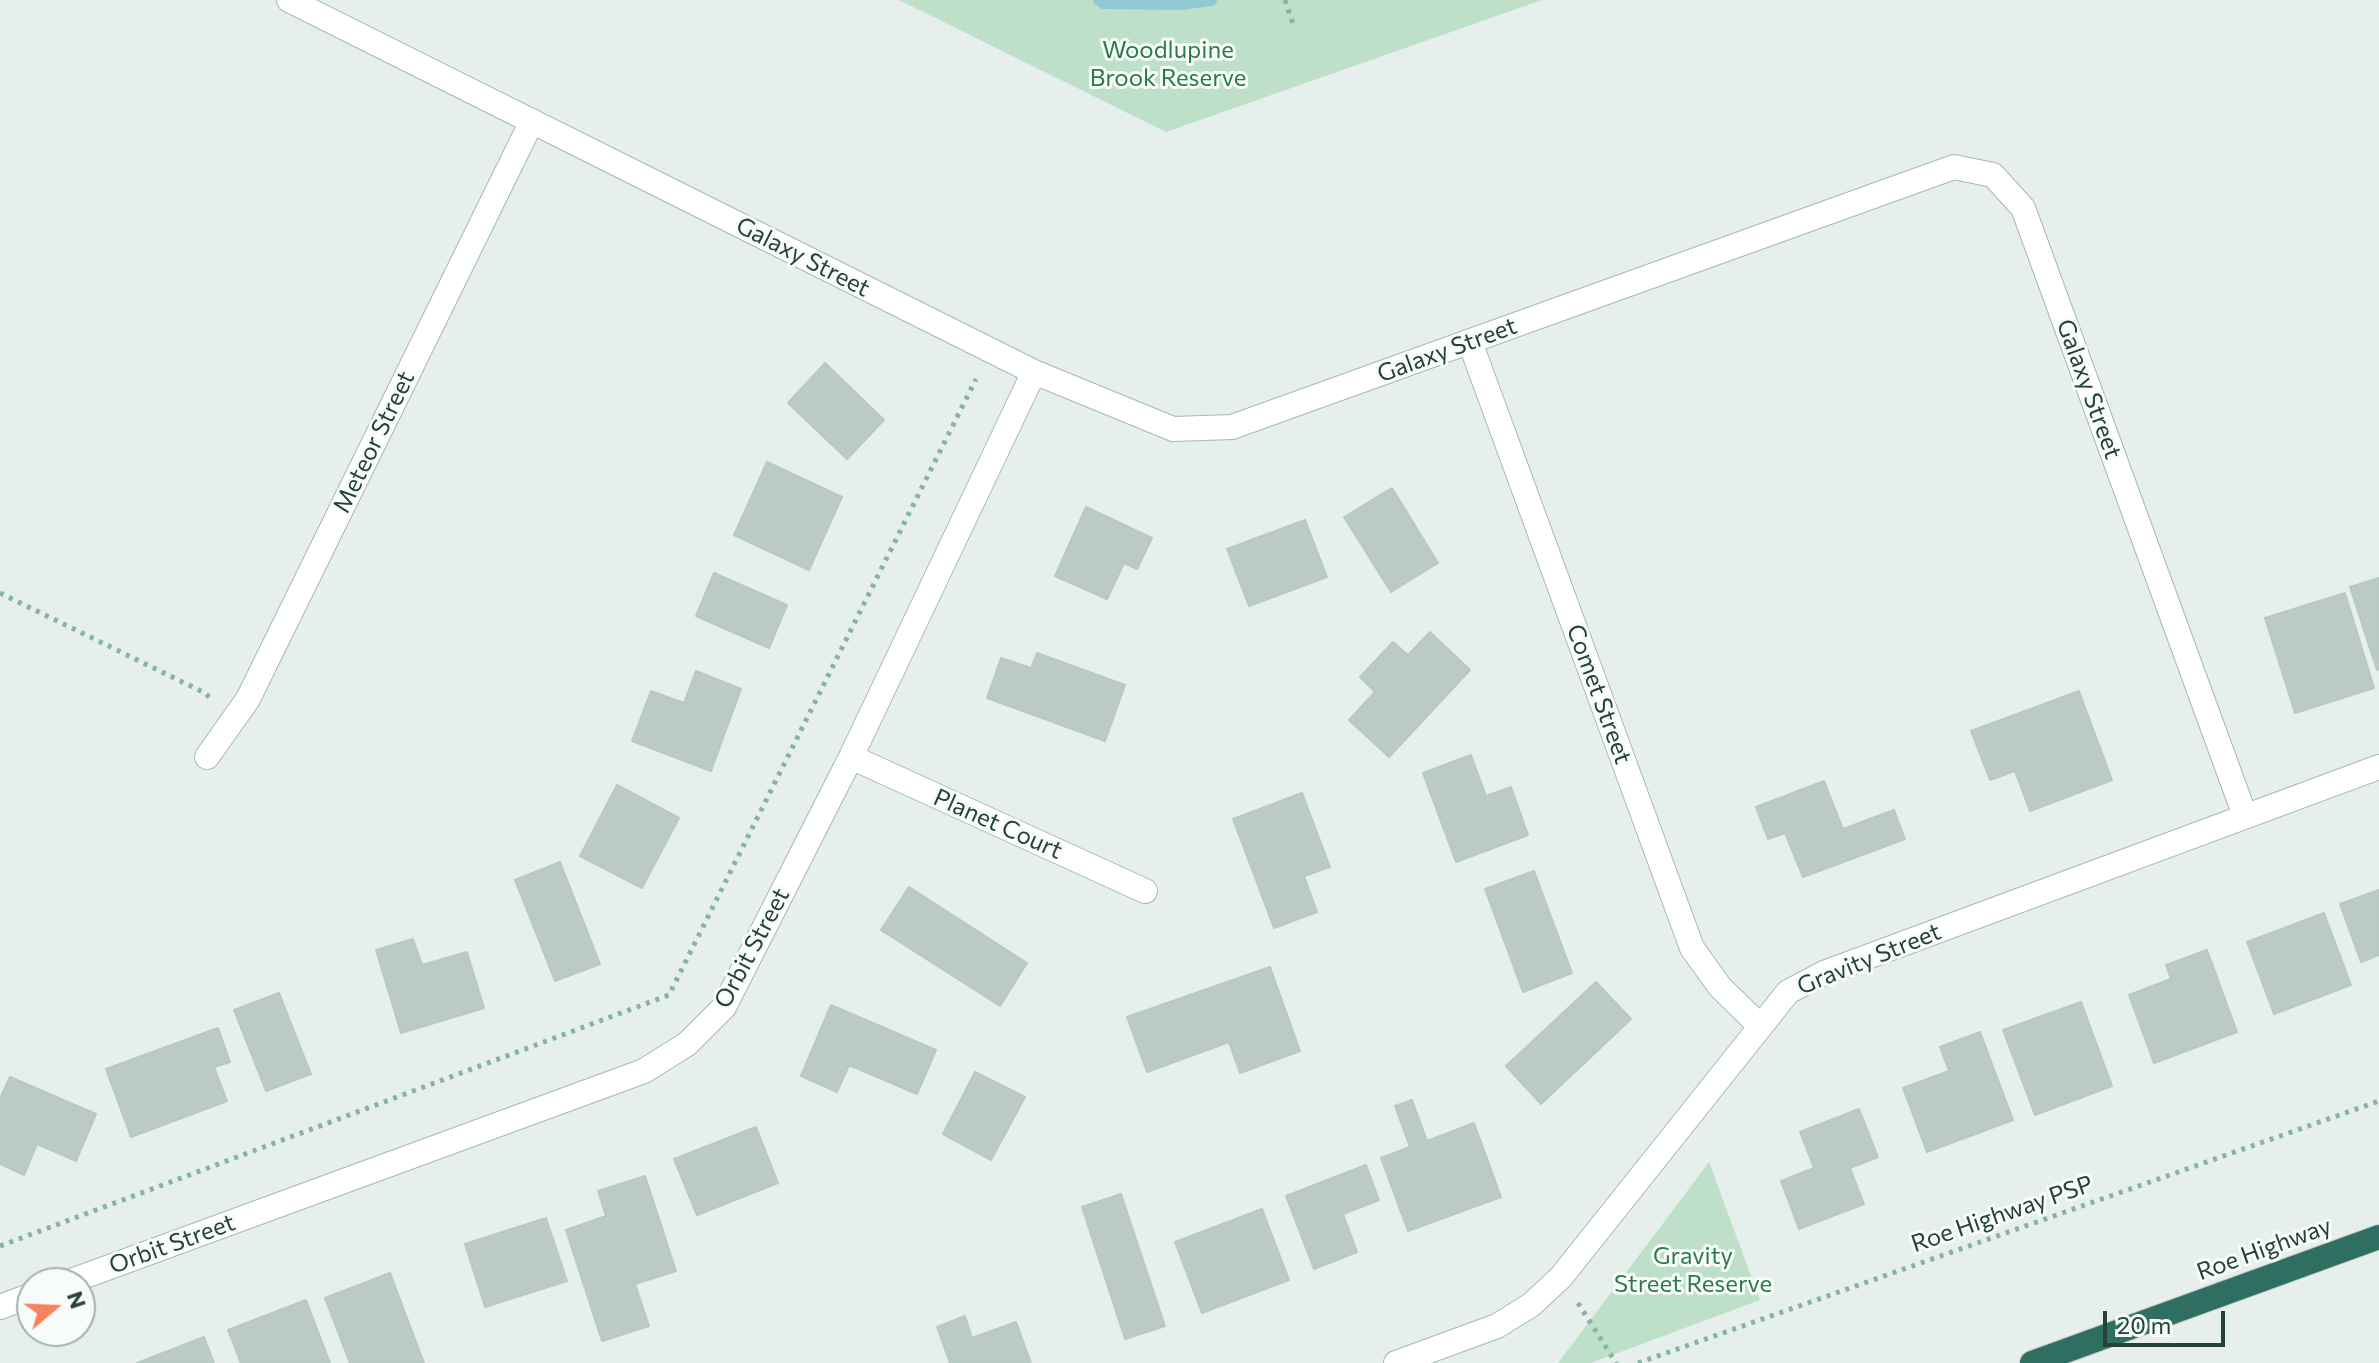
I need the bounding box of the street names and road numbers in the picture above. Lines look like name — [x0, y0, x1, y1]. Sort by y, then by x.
street label: Galaxy Street — [731, 211, 875, 303]
street label: Galaxy Street — [1373, 311, 1521, 389]
street label: Galaxy Street — [2050, 315, 2128, 463]
street label: Meteor Street — [327, 366, 421, 518]
street label: Comet Street — [1560, 620, 1638, 768]
street label: Planet Court — [929, 783, 1067, 865]
street label: Orbit Street — [708, 883, 796, 1013]
street label: Gravity Street — [1793, 917, 1945, 1001]
street label: Roe Highway PSP — [1907, 1169, 2097, 1259]
street label: Orbit Street — [105, 1208, 239, 1280]
street label: Roe Highway — [2193, 1211, 2335, 1287]

